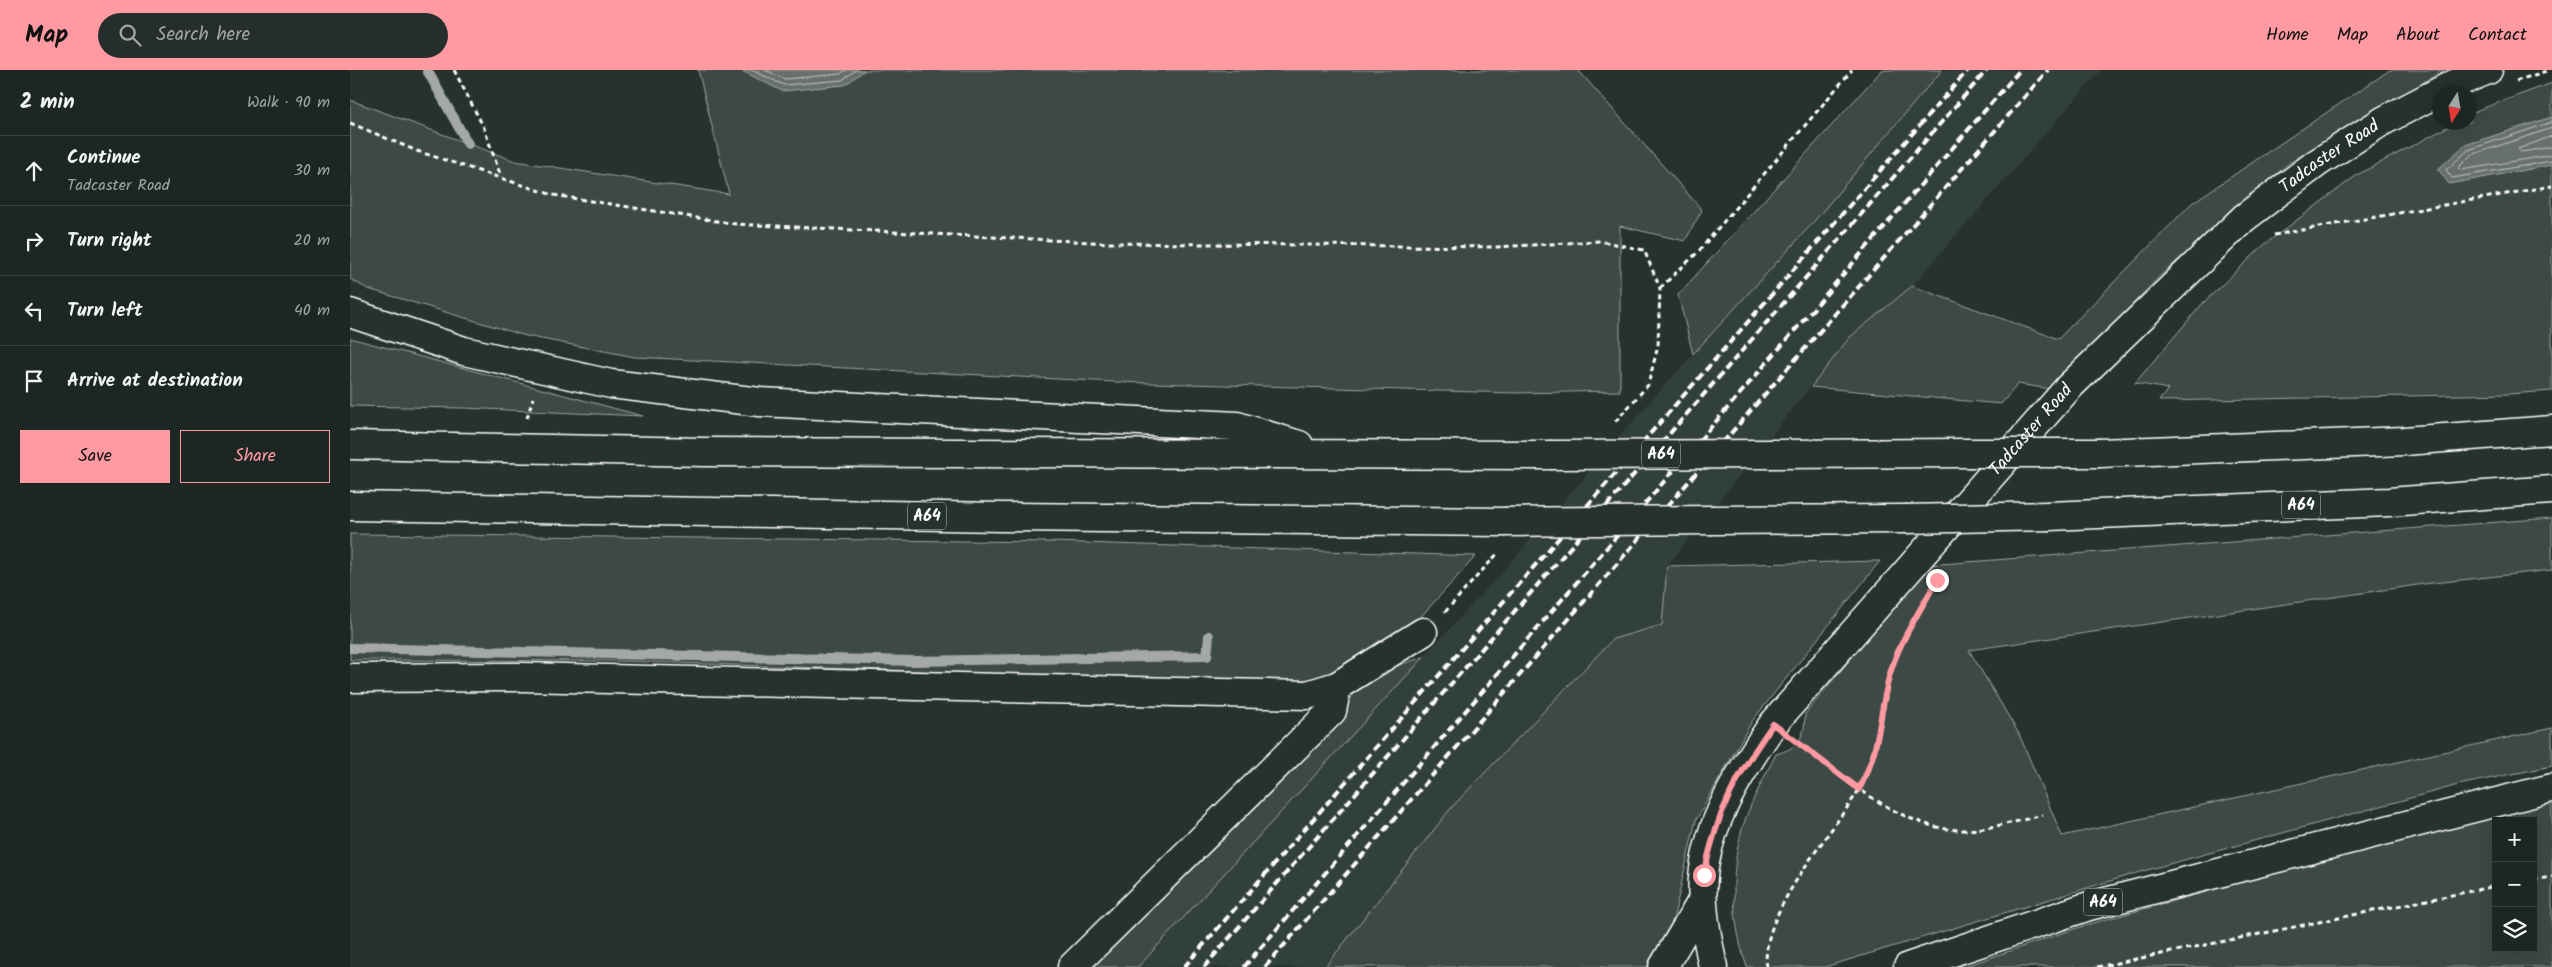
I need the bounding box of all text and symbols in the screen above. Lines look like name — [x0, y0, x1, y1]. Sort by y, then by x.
search box — [98, 13, 448, 58]
text: Map — [25, 16, 68, 55]
text: Search here — [156, 20, 250, 50]
icon: search — [116, 21, 144, 49]
text: Home — [2266, 21, 2309, 50]
text: Map — [2337, 21, 2368, 50]
text: About — [2396, 21, 2440, 50]
text: Contact — [2468, 21, 2527, 50]
north arrow — [2432, 85, 2477, 130]
text: 2 min — [20, 86, 75, 119]
text: Walk · 90 m — [247, 90, 330, 115]
street label: Tadcaster Road — [2273, 112, 2386, 201]
text: Continue — [67, 143, 140, 173]
icon: ahead — [20, 157, 48, 185]
text: 30 m — [294, 158, 330, 183]
text: Tadcaster Road — [67, 173, 170, 198]
text: Turn right — [67, 226, 152, 256]
icon: right — [20, 227, 48, 255]
text: 20 m — [294, 228, 330, 253]
text: Turn left — [67, 296, 142, 326]
icon: left — [20, 297, 48, 325]
text: 40 m — [294, 298, 330, 323]
text: Arrive at destination — [67, 366, 243, 396]
icon: arrive — [20, 367, 48, 395]
street label: Tadcaster Road — [1982, 376, 2081, 483]
button: Save — [20, 430, 170, 483]
button: Share — [180, 430, 330, 483]
road number: A64 — [1642, 440, 1680, 468]
road number: A64 — [2282, 492, 2320, 518]
road number: A64 — [908, 502, 946, 530]
route end — [1926, 569, 1949, 592]
map controls — [2492, 817, 2537, 952]
button: + — [2492, 817, 2537, 862]
button: − — [2492, 862, 2537, 907]
route start — [1693, 864, 1716, 887]
road number: A64 — [2084, 889, 2122, 916]
button: layers — [2492, 907, 2537, 952]

